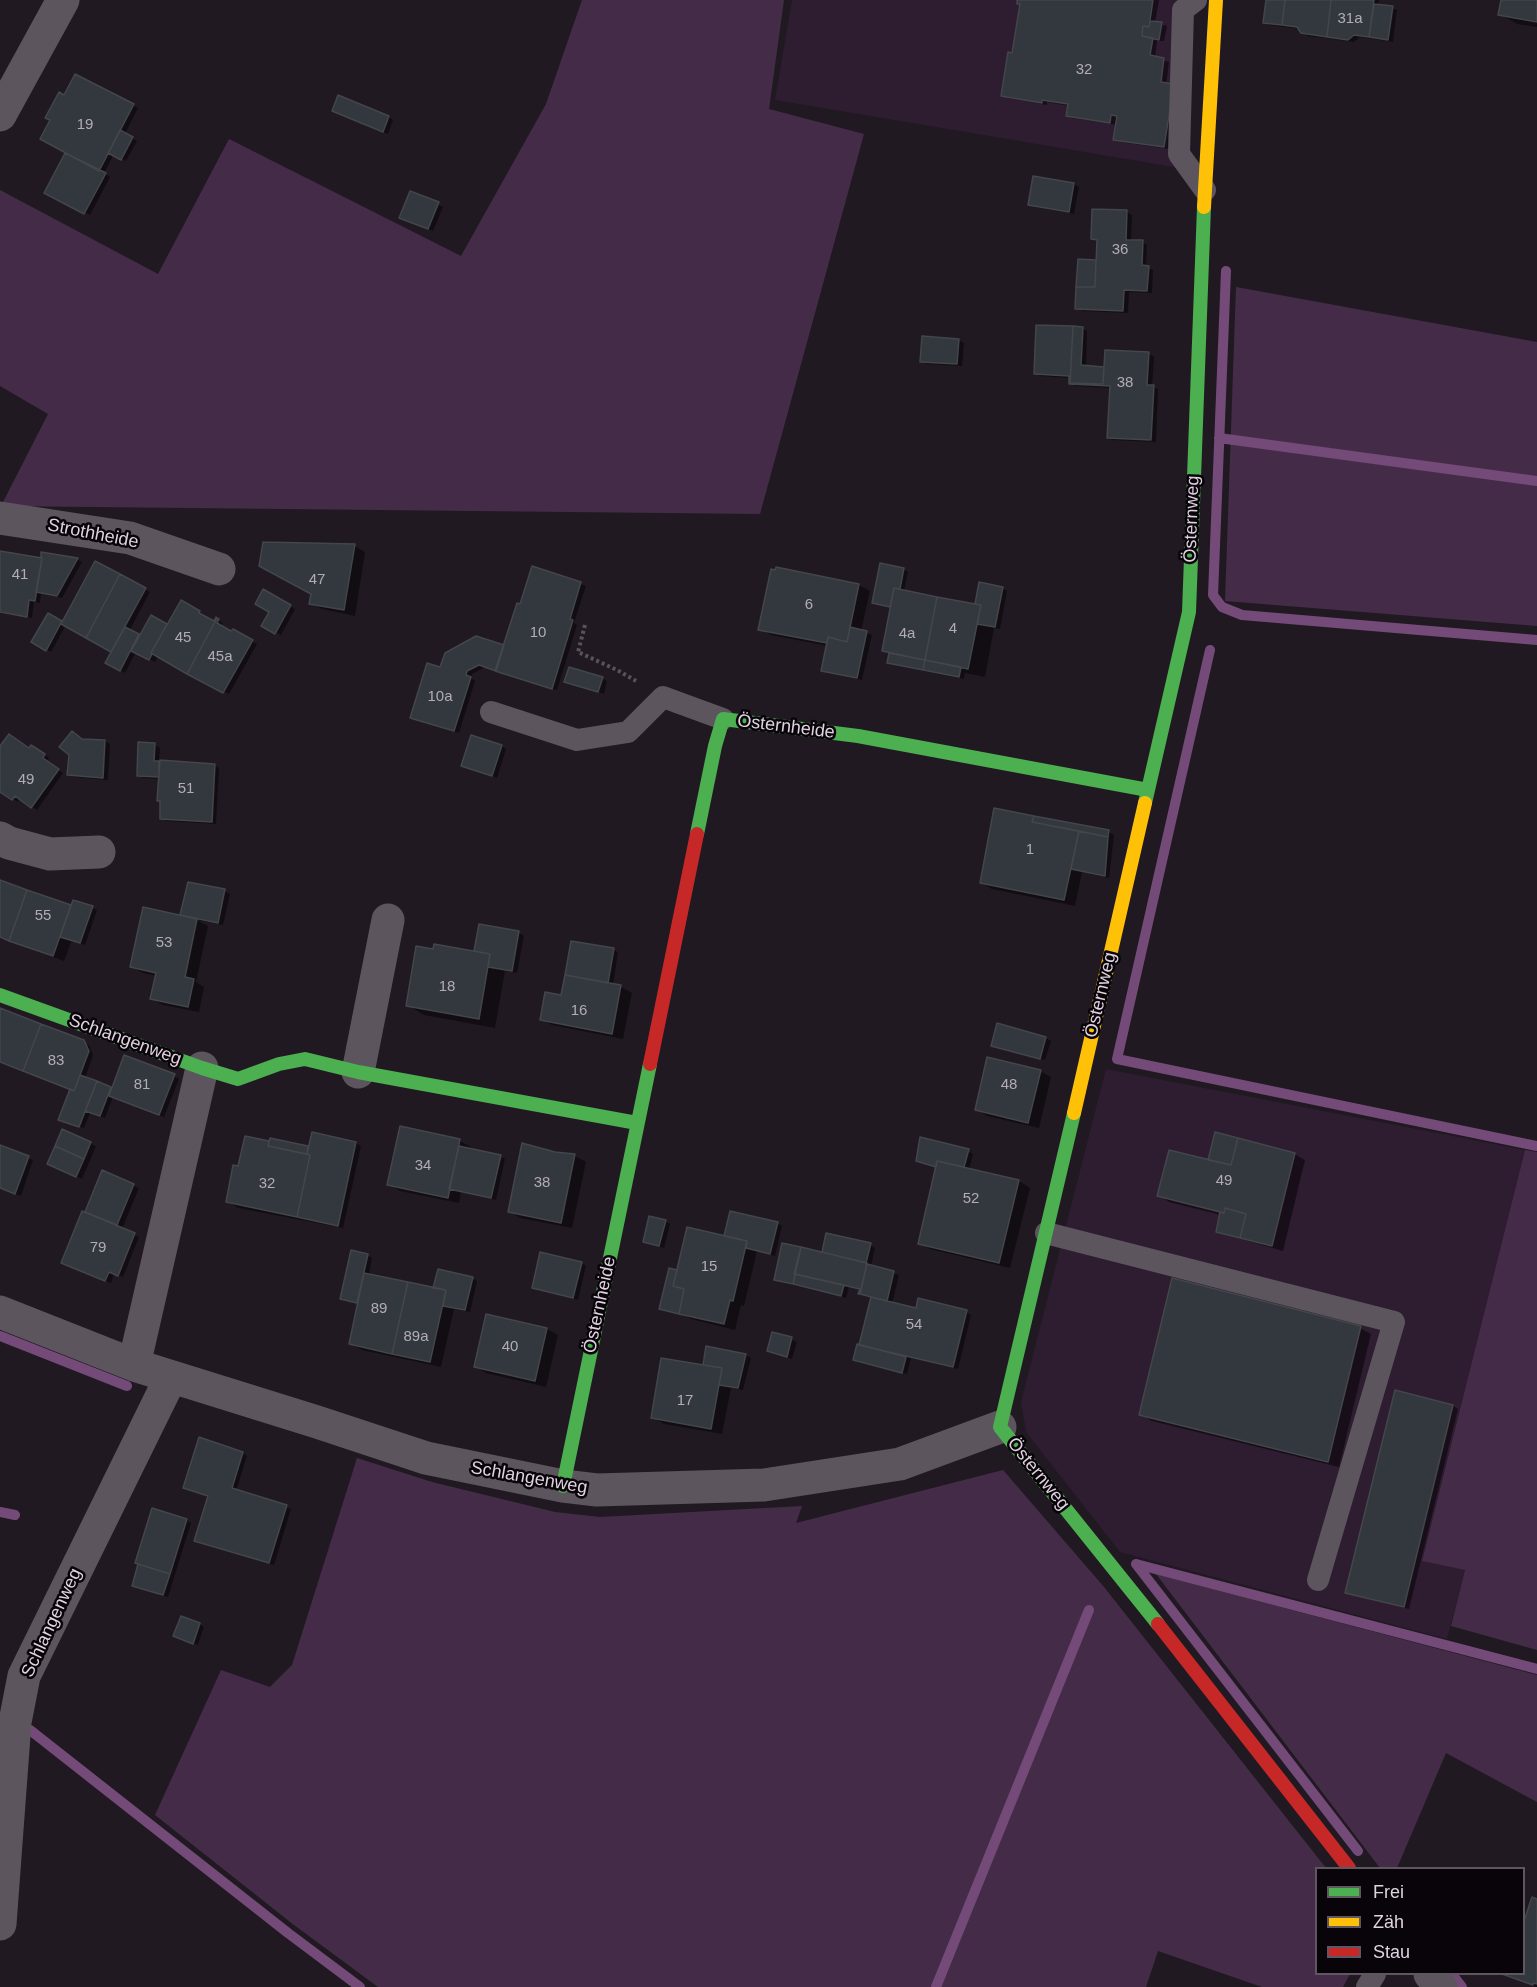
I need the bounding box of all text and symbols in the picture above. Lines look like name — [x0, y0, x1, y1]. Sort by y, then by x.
house number: 31a — [1337, 10, 1363, 28]
house number: 32 — [1076, 61, 1092, 79]
house number: 19 — [77, 116, 93, 134]
house number: 36 — [1112, 241, 1128, 259]
house number: 38 — [1117, 374, 1133, 392]
street label: Östernweg — [1180, 475, 1204, 563]
street label: Strothheide — [46, 515, 140, 553]
house number: 41 — [12, 566, 28, 584]
house number: 47 — [309, 571, 325, 589]
house number: 6 — [805, 596, 813, 614]
house number: 4 — [949, 620, 957, 638]
house number: 10 — [530, 624, 546, 642]
house number: 4a — [899, 625, 915, 643]
house number: 45 — [175, 629, 191, 647]
house number: 45a — [207, 648, 233, 666]
house number: 10a — [427, 688, 453, 706]
street label: Östernheide — [736, 710, 836, 744]
house number: 49 — [18, 771, 34, 789]
house number: 51 — [178, 780, 194, 798]
house number: 1 — [1026, 841, 1034, 859]
house number: 55 — [35, 907, 51, 925]
house number: 53 — [156, 934, 172, 952]
street label: Östernweg — [1081, 950, 1121, 1040]
house number: 18 — [439, 978, 455, 996]
house number: 16 — [571, 1002, 587, 1020]
street label: Schlangenweg — [66, 1010, 184, 1070]
house number: 83 — [48, 1052, 64, 1070]
house number: 81 — [134, 1076, 150, 1094]
house number: 48 — [1001, 1076, 1017, 1094]
house number: 34 — [415, 1157, 431, 1175]
house number: 49 — [1216, 1172, 1232, 1190]
house number: 38 — [534, 1174, 550, 1192]
house number: 32 — [259, 1175, 275, 1193]
house number: 52 — [963, 1190, 979, 1208]
house number: 79 — [90, 1239, 106, 1257]
street label: Östernheide — [579, 1255, 621, 1355]
house number: 15 — [701, 1258, 717, 1276]
house number: 89 — [371, 1300, 387, 1318]
house number: 54 — [906, 1316, 922, 1334]
house number: 89a — [403, 1328, 429, 1346]
house number: 40 — [502, 1338, 518, 1356]
house number: 17 — [677, 1392, 693, 1410]
street label: Östernweg — [1002, 1433, 1074, 1515]
street label: Schlangenweg — [469, 1457, 589, 1499]
street label: Schlangenweg — [17, 1565, 87, 1681]
legend — [1315, 1867, 1525, 1975]
text: Frei — [1373, 1882, 1404, 1902]
text: Zäh — [1373, 1912, 1404, 1932]
text: Stau — [1373, 1942, 1410, 1962]

